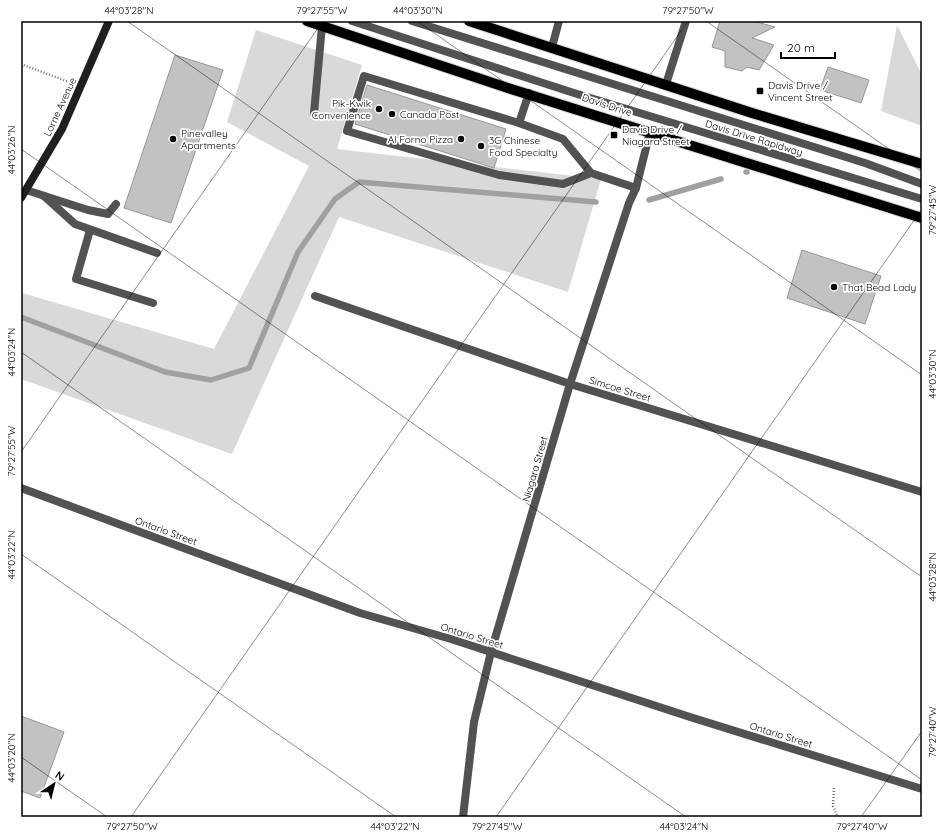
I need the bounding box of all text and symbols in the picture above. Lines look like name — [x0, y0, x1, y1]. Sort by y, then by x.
text: 44°03'28"N — [104, 4, 154, 17]
text: 79°27'55"W — [297, 4, 348, 17]
text: 44°03'30"N — [393, 4, 443, 17]
text: 79°27'50"W — [662, 4, 714, 17]
scale bar — [781, 34, 835, 60]
text: 20 m — [787, 40, 815, 55]
street label: Lorne Avenue — [41, 75, 79, 139]
place label: Davis Drive / Vincent Street — [768, 79, 833, 104]
marker: Davis Drive / Vincent Street — [755, 86, 765, 96]
street label: Davis Drive — [580, 91, 634, 119]
place label: Pik-Kwik Convenience — [312, 97, 371, 122]
marker: Pik-Kwik Convenience — [374, 104, 384, 114]
place label: Canada Post — [400, 108, 460, 121]
marker: Canada Post — [387, 109, 397, 119]
street label: Davis Drive Rapidway — [704, 117, 804, 159]
place label: Davis Drive / Niagara Street — [622, 123, 690, 148]
text: 44°03'26"N — [5, 125, 18, 175]
place label: Pinevalley Apartments — [181, 127, 236, 152]
marker: Davis Drive / Niagara Street — [609, 130, 619, 140]
place label: Al Forno Pizza — [388, 133, 453, 146]
marker: Pinevalley Apartments — [168, 134, 178, 144]
marker: Al Forno Pizza — [456, 134, 466, 144]
place label: 3G Chinese Food Specialty — [489, 134, 557, 159]
marker: 3G Chinese Food Specialty — [476, 141, 486, 151]
text: 79°27'45"W — [926, 184, 939, 235]
place label: That Bead Lady — [842, 281, 916, 294]
marker: That Bead Lady — [829, 282, 839, 292]
text: 44°03'24"N — [5, 328, 18, 376]
text: 44°03'30"N — [926, 349, 939, 399]
street label: Simcoe Street — [588, 373, 653, 405]
text: 79°27'55"W — [5, 425, 18, 476]
street label: Niagara Street — [519, 434, 551, 503]
street label: Ontario Street — [133, 514, 199, 548]
text: 44°03'22"N — [5, 530, 18, 580]
text: 44°03'28"N — [926, 552, 939, 602]
street label: Ontario Street — [439, 620, 506, 652]
text: 79°27'40"W — [926, 706, 939, 758]
street label: Ontario Street — [748, 719, 815, 751]
text: 44°03'20"N — [5, 733, 18, 783]
north arrow — [34, 764, 74, 804]
text: N — [52, 768, 67, 784]
text: 79°27'50"W — [106, 820, 158, 833]
text: 44°03'22"N — [370, 820, 420, 833]
text: 79°27'45"W — [472, 820, 523, 833]
text: 44°03'24"N — [660, 820, 708, 833]
text: 79°27'40"W — [836, 820, 888, 833]

